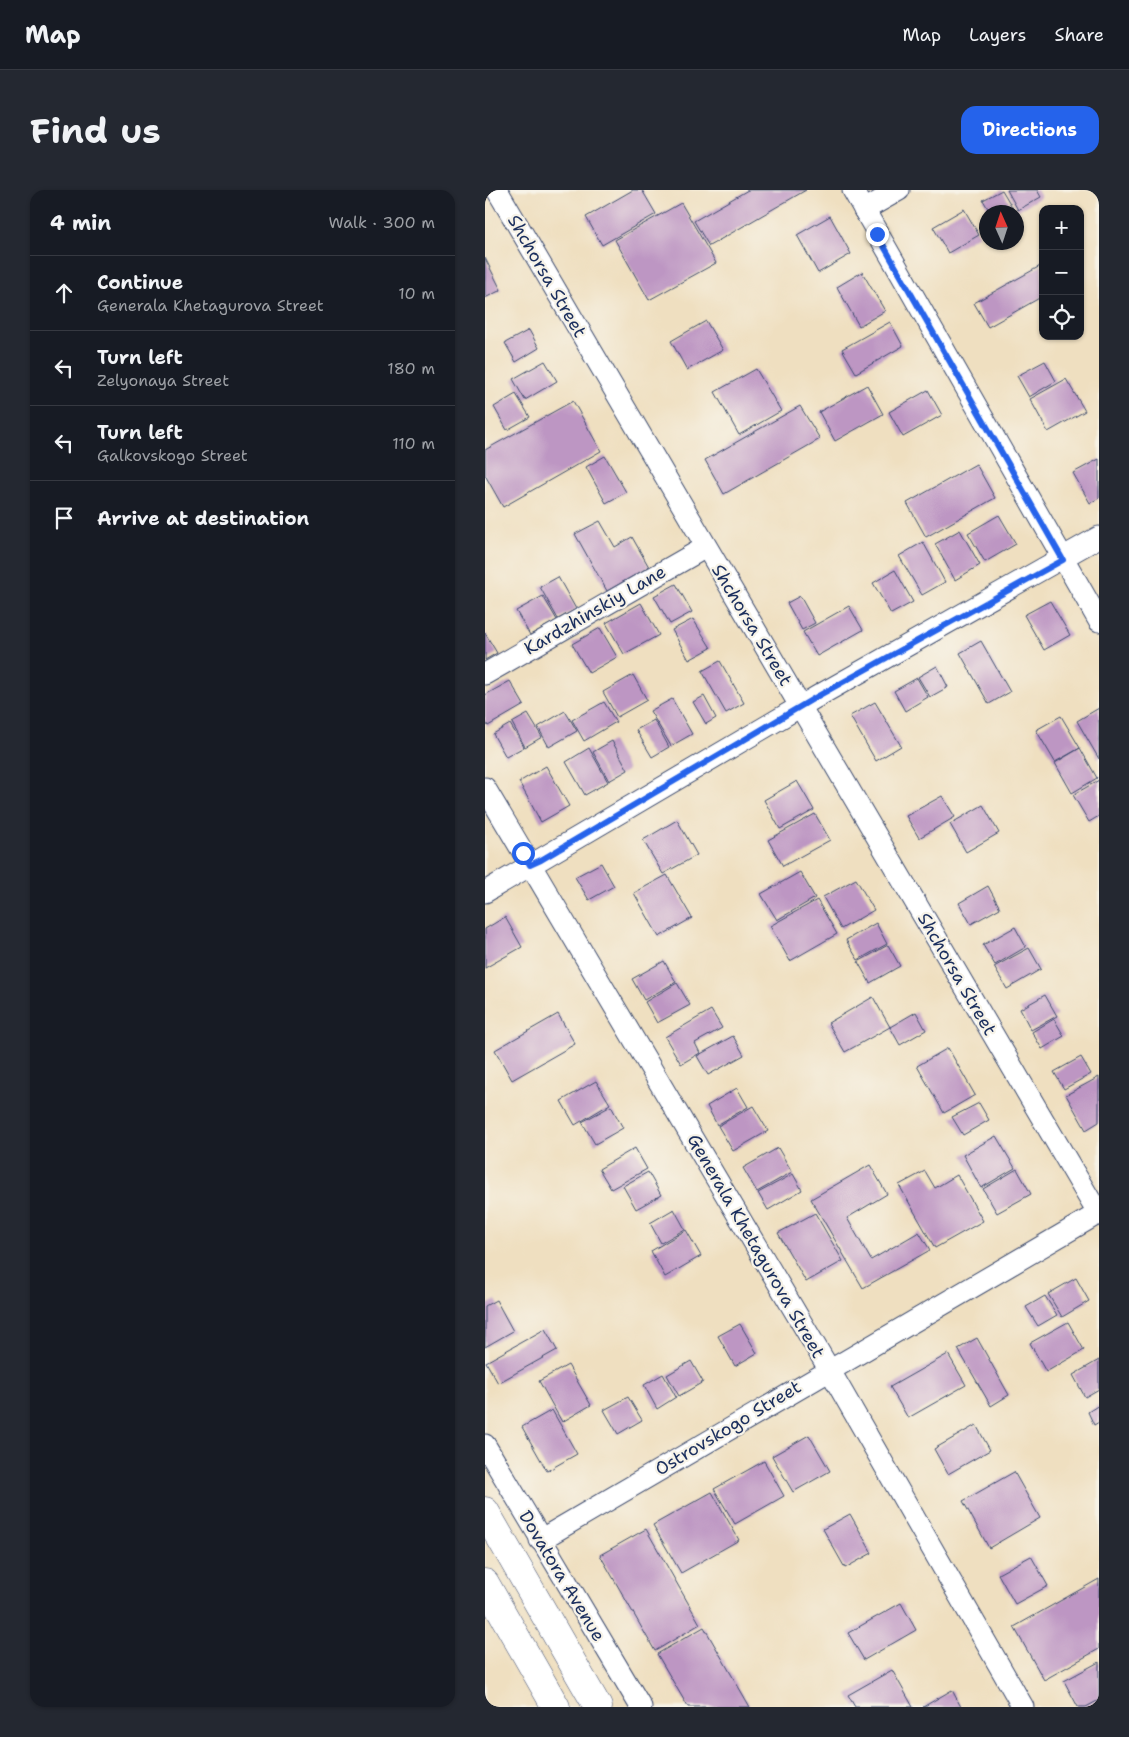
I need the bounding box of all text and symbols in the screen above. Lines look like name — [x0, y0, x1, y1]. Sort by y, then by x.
text: Map — [25, 19, 81, 51]
text: Map — [903, 23, 941, 47]
text: Layers — [969, 23, 1026, 47]
text: Share — [1054, 23, 1104, 47]
button: Directions — [961, 106, 1099, 154]
text: Find us — [30, 107, 161, 154]
north arrow — [979, 205, 1024, 250]
map controls — [1039, 205, 1084, 340]
button: + — [1039, 205, 1084, 250]
text: 4 min — [50, 209, 111, 237]
street label: Shchorsa Street — [502, 210, 592, 342]
text: Walk · 300 m — [328, 212, 435, 233]
route end — [866, 223, 889, 246]
button: − — [1039, 250, 1084, 295]
text: Continue — [97, 270, 183, 295]
icon: ahead — [50, 279, 78, 307]
text: 10 m — [398, 283, 435, 304]
text: Generala Khetagurova Street — [97, 295, 324, 316]
button: locate — [1039, 295, 1084, 340]
text: Turn left — [97, 345, 183, 370]
icon: left — [50, 354, 78, 382]
text: 180 m — [387, 358, 435, 379]
text: Zelyonaya Street — [97, 370, 229, 391]
text: Turn left — [97, 420, 183, 445]
icon: left — [50, 429, 78, 457]
text: 110 m — [392, 433, 435, 454]
text: Galkovskogo Street — [97, 445, 248, 466]
icon: arrive — [50, 504, 78, 532]
text: Arrive at destination — [97, 506, 309, 531]
street label: Kardzhinskiy Lane — [520, 560, 670, 660]
street label: Shchorsa Street — [706, 560, 798, 690]
route start — [512, 842, 535, 865]
street label: Shchorsa Street — [912, 908, 1002, 1040]
street label: Generala Khetagurova Street — [682, 1130, 830, 1363]
street label: Ostrovskogo Street — [650, 1375, 806, 1481]
street label: Dovatora Avenue — [513, 1506, 611, 1646]

